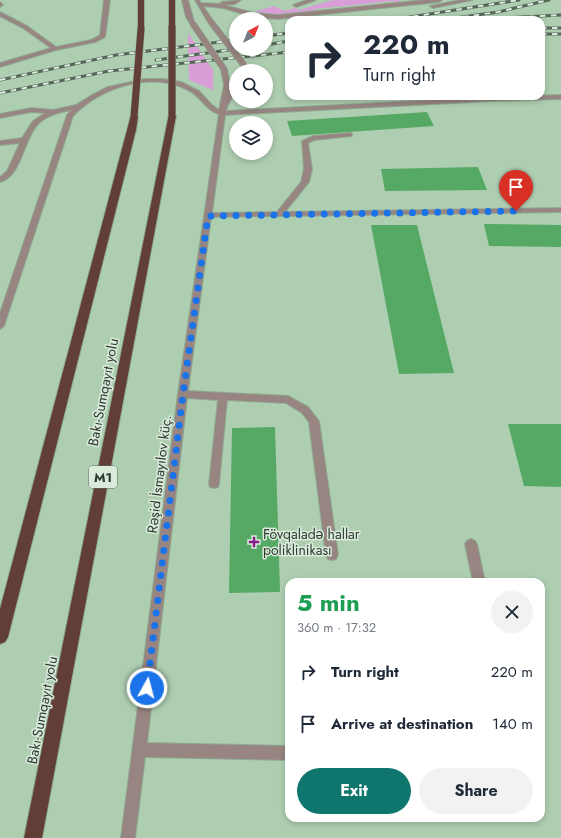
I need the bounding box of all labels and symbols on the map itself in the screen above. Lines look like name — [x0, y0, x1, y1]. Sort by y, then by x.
north arrow — [229, 12, 273, 56]
pin — [499, 170, 533, 211]
street label: Bakı-Sumqayıt yolu — [83, 336, 123, 448]
street label: Rəşid İsmayılov küç. — [142, 414, 176, 534]
road number: M1 — [89, 466, 117, 488]
place label: Fövqaladə hallar poliklinikası — [263, 524, 360, 560]
marker: Fövqaladə hallar poliklinikası — [248, 536, 260, 548]
street label: Bakı-Sumqayıt yolu — [22, 654, 62, 766]
position arrow — [126, 667, 168, 709]

